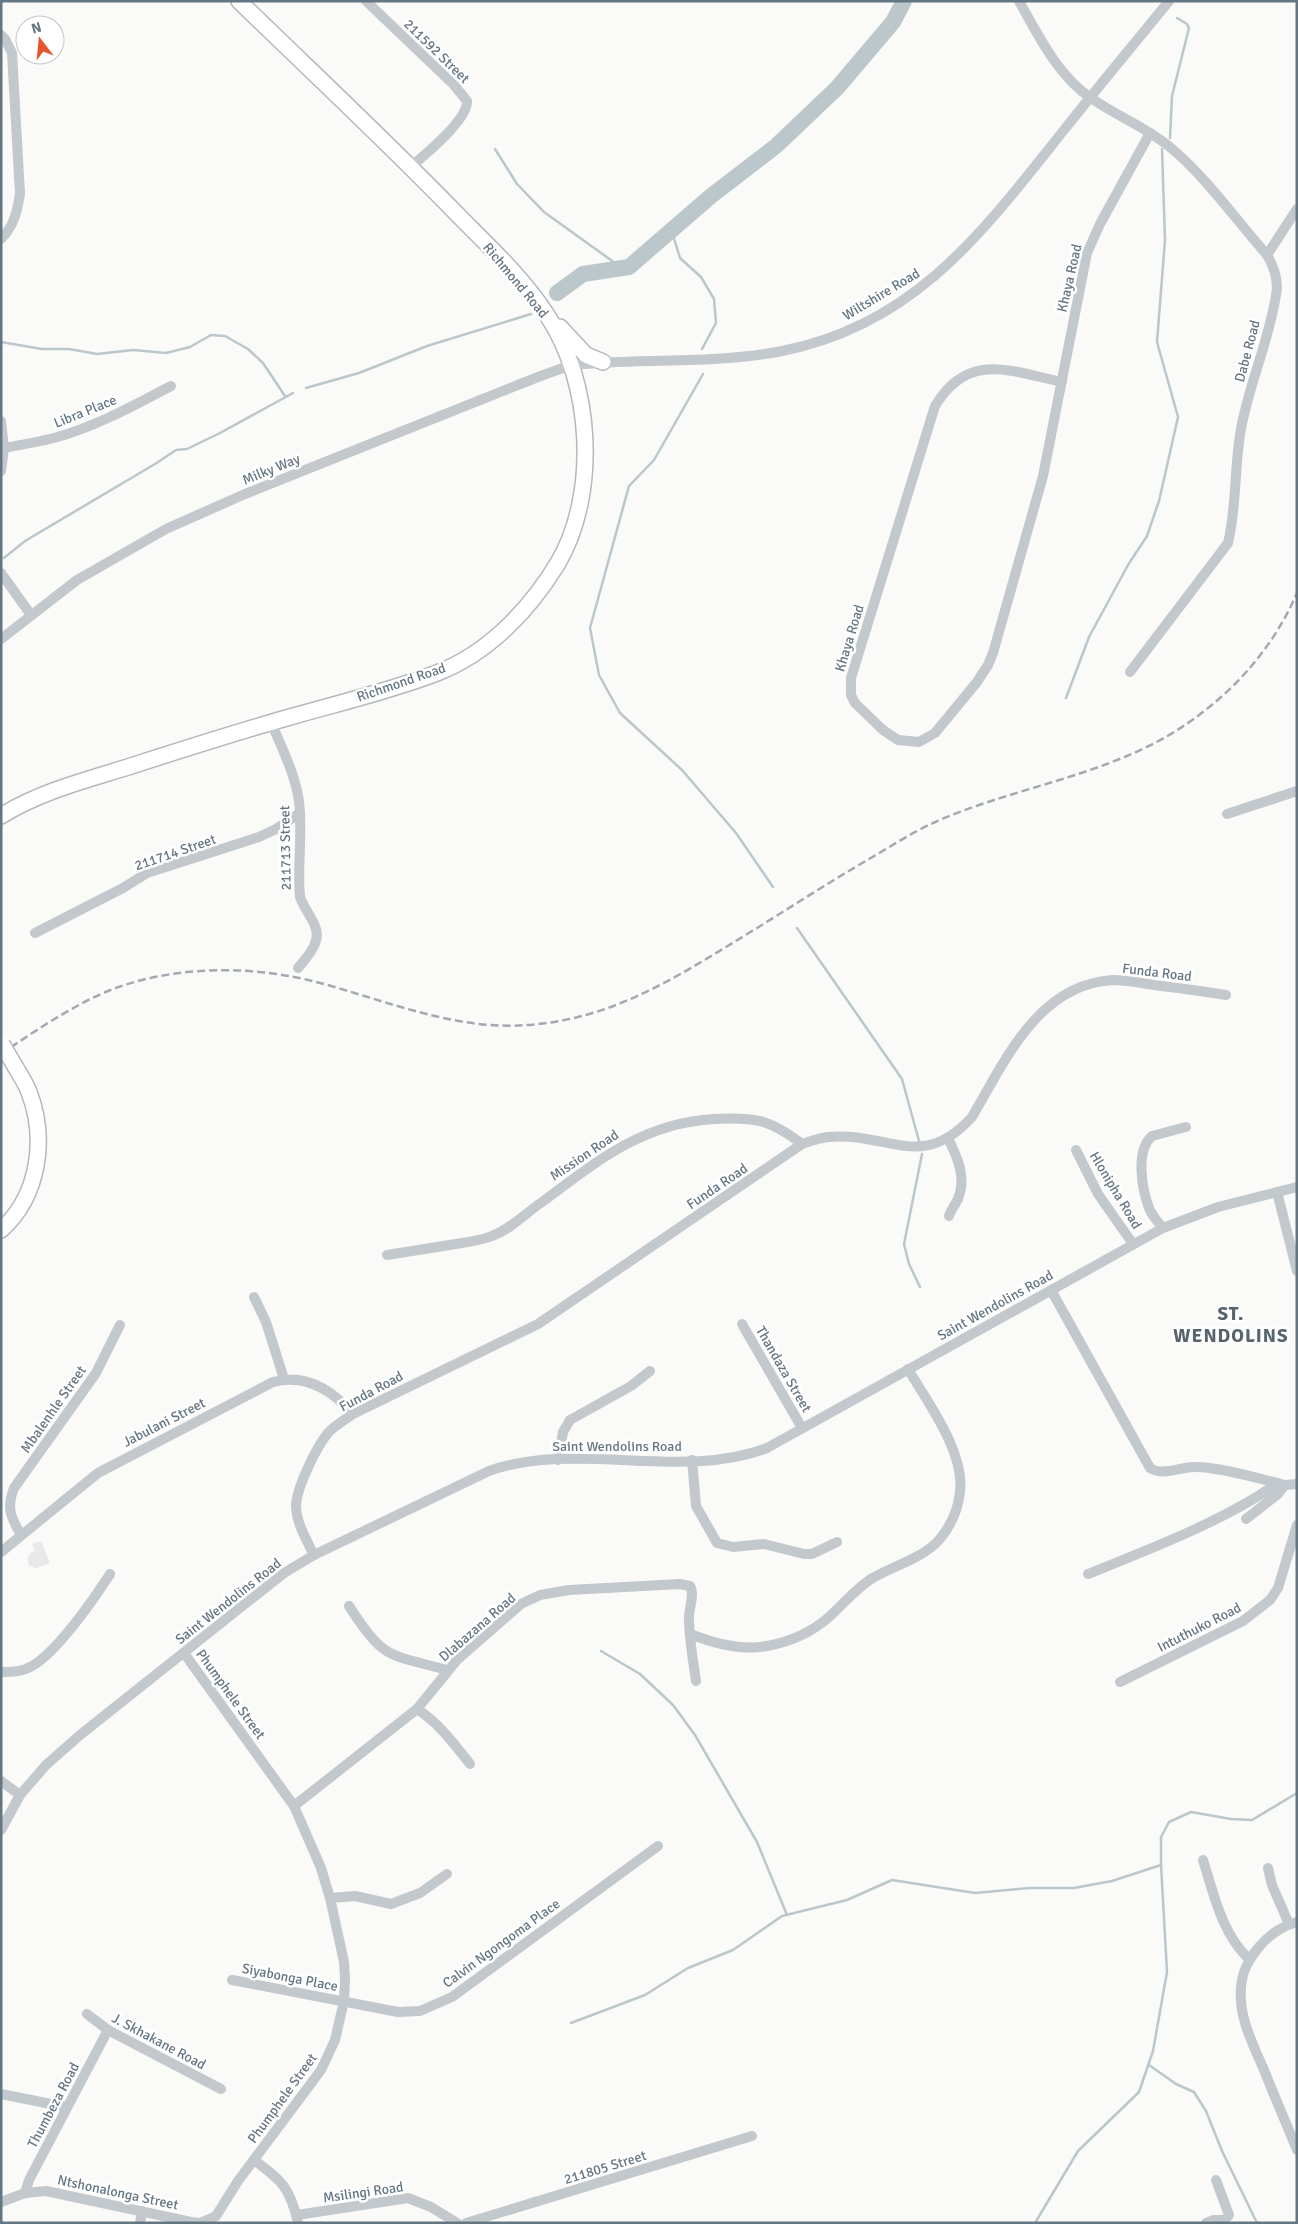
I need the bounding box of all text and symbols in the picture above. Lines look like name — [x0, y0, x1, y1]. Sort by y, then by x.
north arrow — [15, 15, 65, 65]
street label: 211592 Street — [400, 16, 473, 87]
text: N — [30, 18, 44, 37]
street label: Richmond Road — [479, 239, 552, 321]
street label: Khaya Road — [1053, 242, 1086, 314]
street label: Wiltshire Road — [840, 265, 923, 324]
street label: Dabe Road — [1231, 318, 1264, 384]
street label: Libra Place — [51, 391, 119, 432]
street label: Milky Way — [240, 450, 303, 489]
street label: Khaya Road — [831, 602, 868, 674]
street label: Richmond Road — [354, 659, 448, 706]
street label: 211713 Street — [276, 805, 295, 891]
street label: 211714 Street — [132, 831, 218, 874]
street label: Funda Road — [1121, 960, 1193, 985]
street label: Mission Road — [547, 1126, 622, 1185]
street label: Hlonipha Road — [1086, 1148, 1145, 1232]
street label: Funda Road — [684, 1160, 751, 1213]
street label: Saint Wendolins Road — [934, 1267, 1056, 1344]
district label: ST. WENDOLINS — [1173, 1302, 1289, 1348]
street label: Thandaza Street — [752, 1323, 815, 1415]
street label: Mbalenhle Street — [17, 1362, 90, 1456]
street label: Funda Road — [336, 1368, 406, 1415]
street label: Jabulani Street — [120, 1394, 208, 1451]
street label: Saint Wendolins Road — [552, 1438, 682, 1455]
street label: Saint Wendolins Road — [172, 1555, 285, 1648]
street label: Dlabazana Road — [436, 1589, 519, 1665]
street label: Intuthuko Road — [1155, 1599, 1244, 1656]
street label: Phumphele Street — [192, 1646, 269, 1743]
street label: Calvin Ngongoma Place — [439, 1895, 563, 1992]
street label: Siyabonga Place — [240, 1960, 339, 1995]
street label: J. Skhakane Road — [109, 2010, 209, 2073]
street label: Phumphele Street — [244, 2050, 321, 2147]
street label: Thumbeza Road — [24, 2060, 83, 2151]
street label: 211805 Street — [562, 2147, 648, 2188]
street label: Ntshonalonga Street — [56, 2171, 180, 2214]
street label: Msilingi Road — [322, 2178, 404, 2207]

